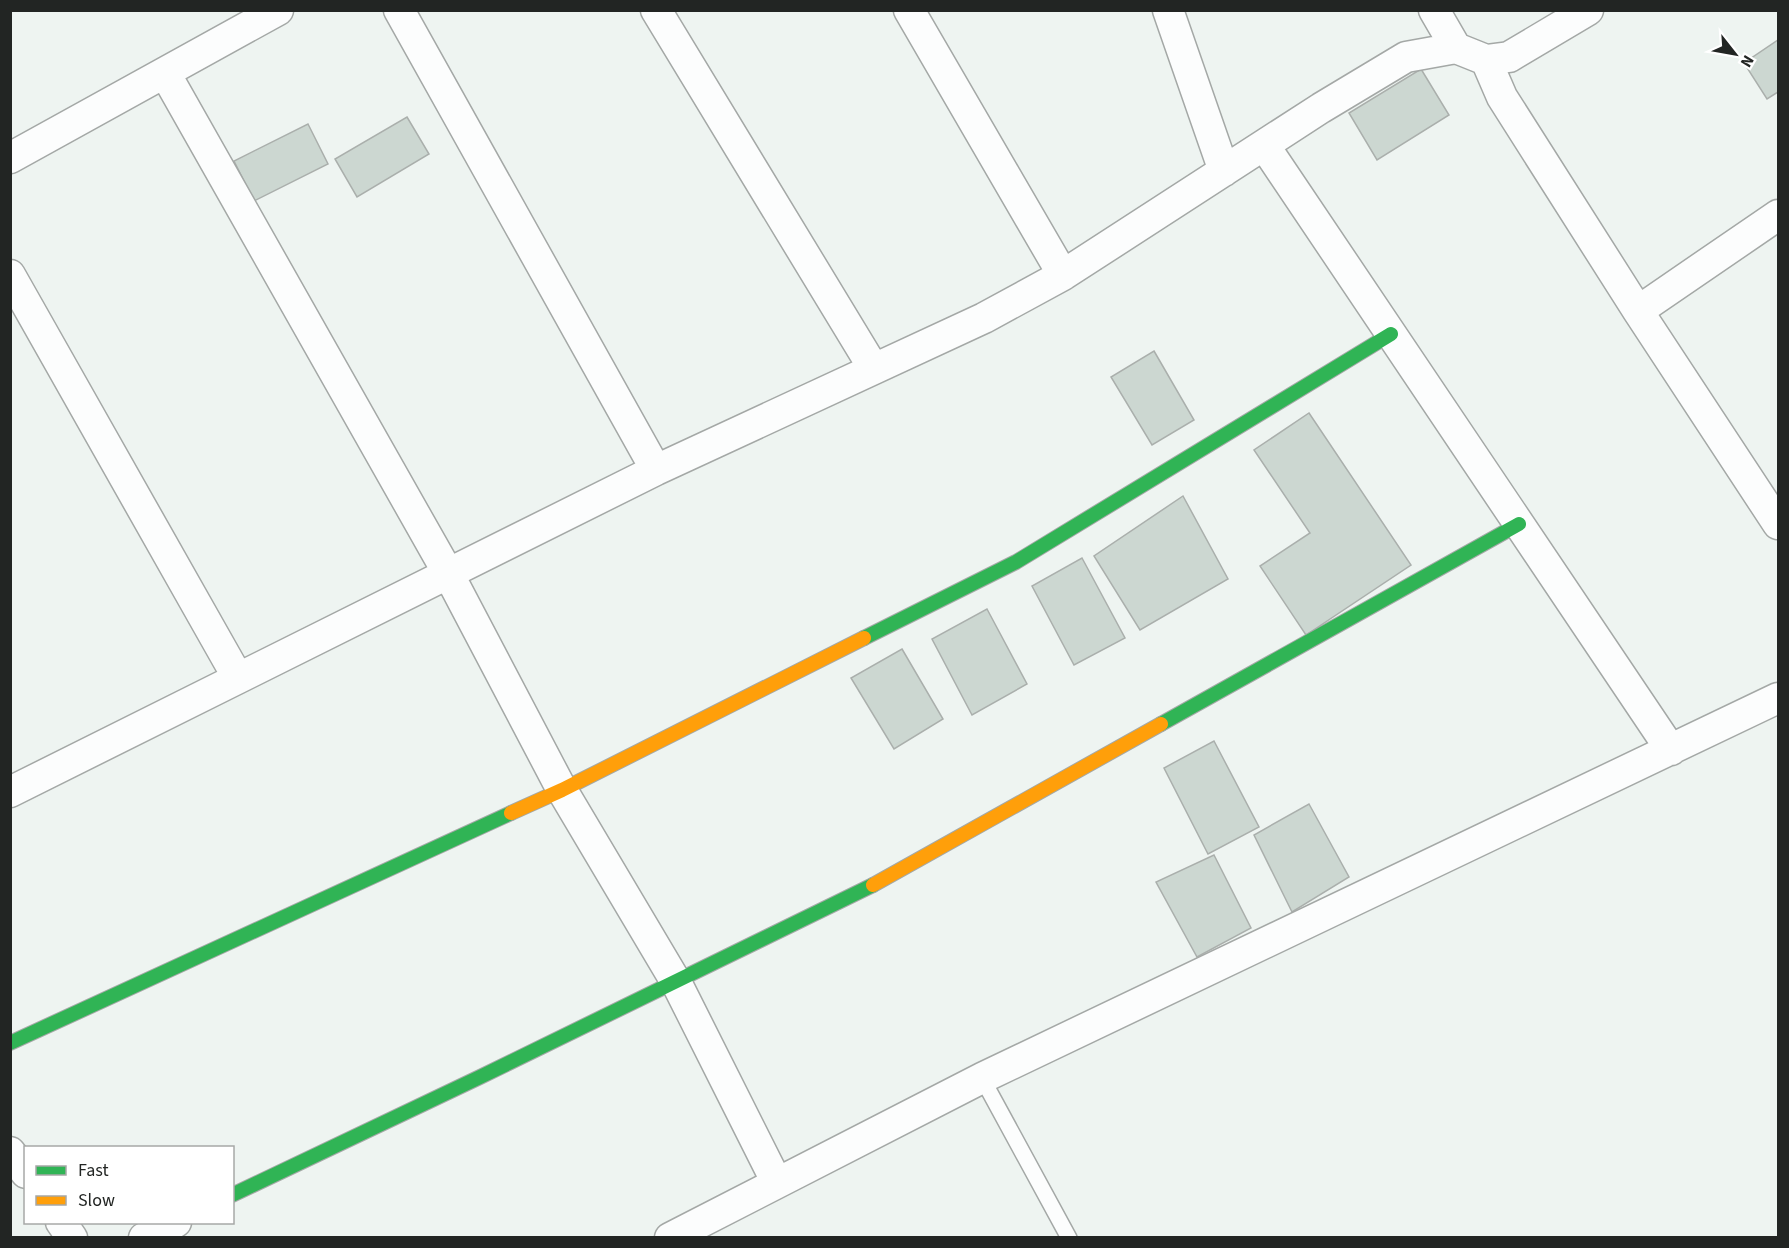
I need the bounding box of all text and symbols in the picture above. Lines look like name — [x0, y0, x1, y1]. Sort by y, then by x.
north arrow — [1705, 24, 1765, 84]
text: N — [1735, 51, 1759, 71]
legend — [24, 1146, 234, 1224]
text: Fast — [78, 1158, 109, 1183]
text: Slow — [78, 1188, 115, 1213]

